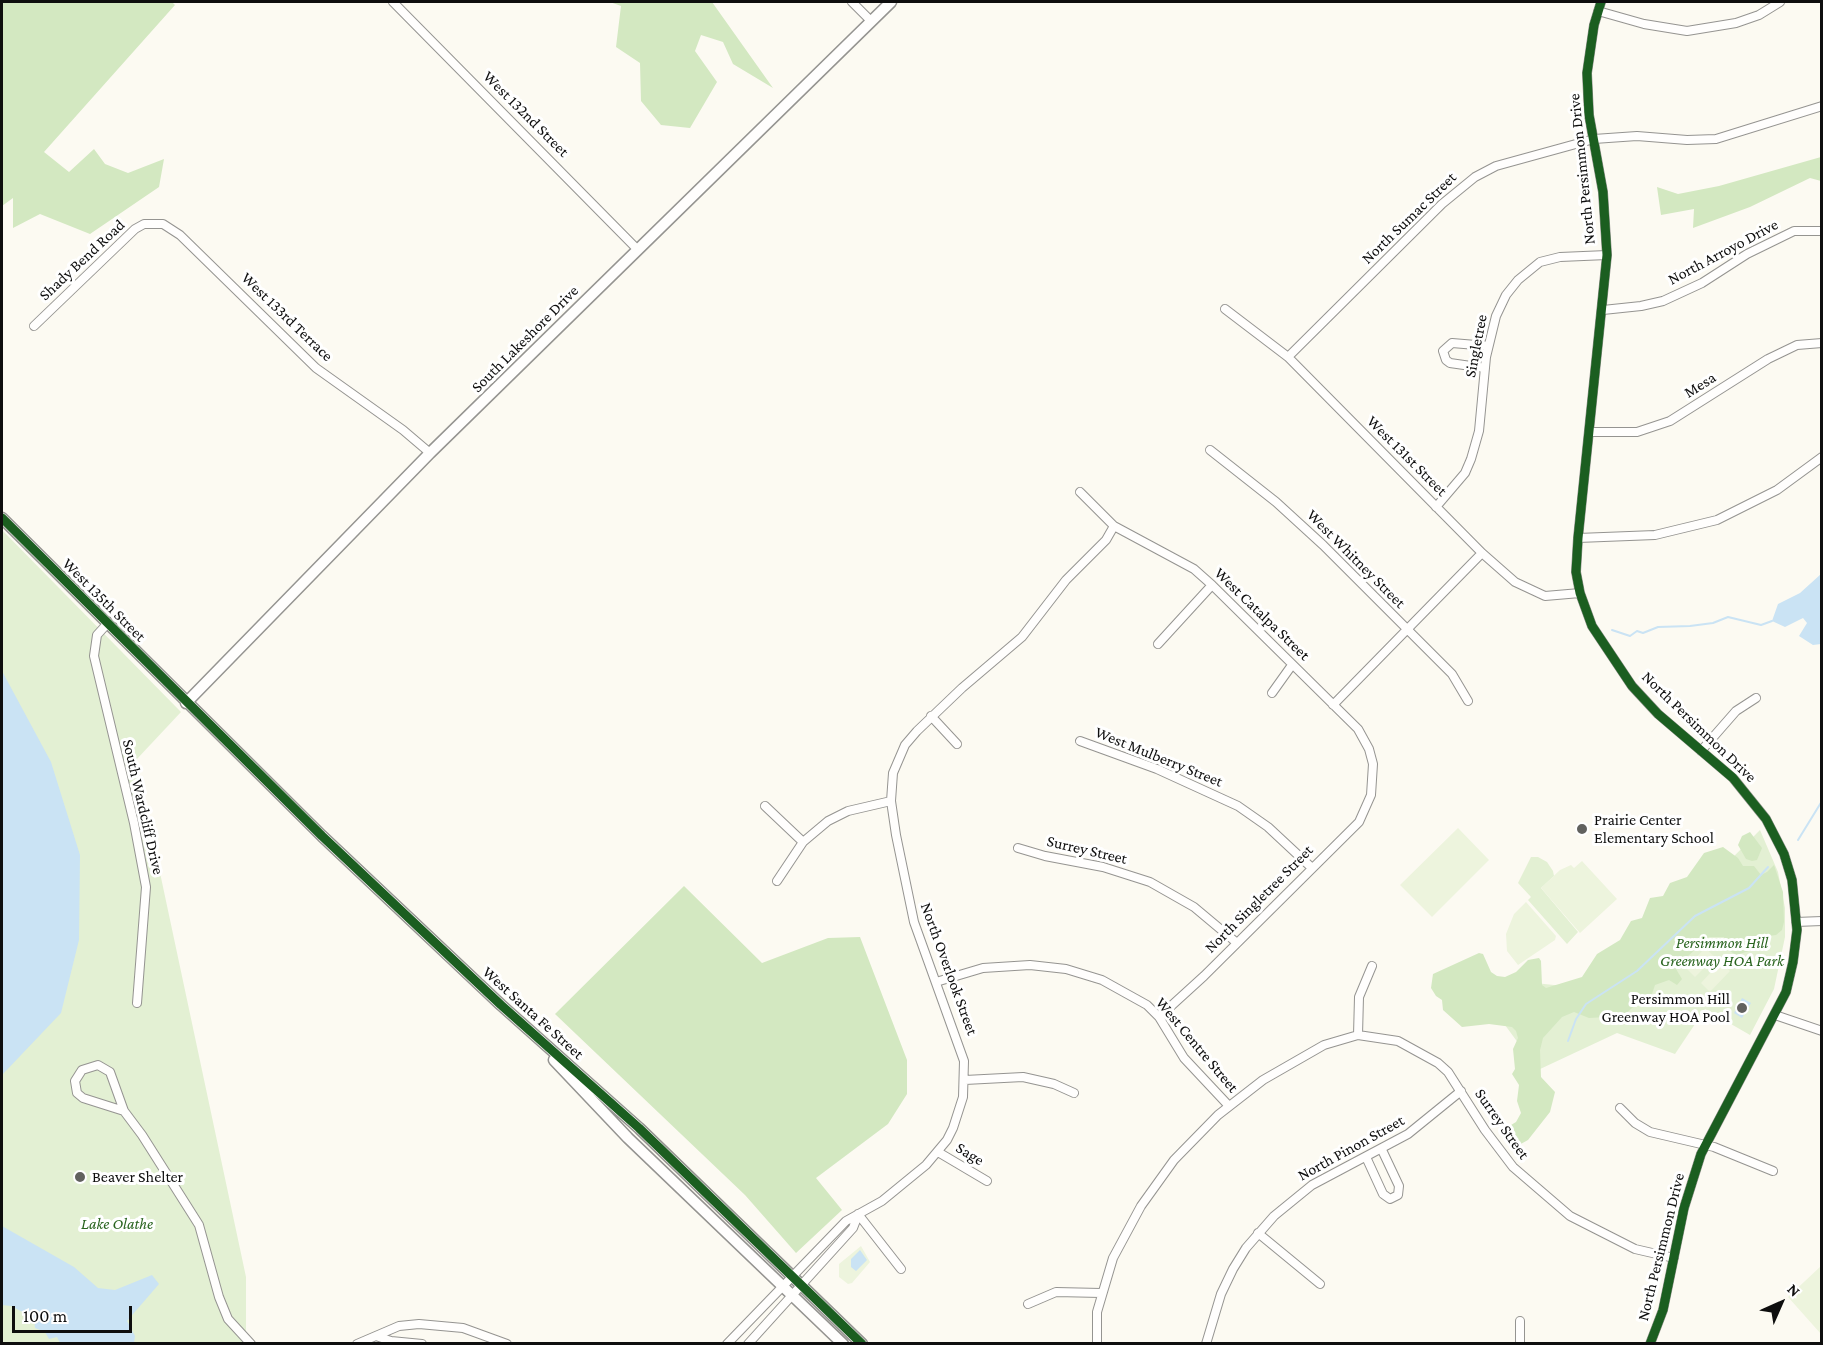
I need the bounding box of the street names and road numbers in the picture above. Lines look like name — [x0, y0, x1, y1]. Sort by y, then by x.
street label: West 132nd Street — [479, 67, 573, 161]
street label: North Persimmon Drive — [1565, 93, 1599, 245]
street label: North Sumac Street — [1358, 168, 1460, 268]
street label: Shady Bend Road — [35, 215, 129, 305]
street label: North Arroyo Drive — [1665, 215, 1781, 289]
street label: West 133rd Terrace — [237, 268, 337, 366]
street label: South Lakeshore Drive — [467, 281, 583, 397]
street label: Singletree — [1460, 313, 1492, 379]
street label: Mesa — [1680, 368, 1720, 402]
street label: West 131st Street — [1363, 412, 1451, 500]
street label: West Whitney Street — [1303, 506, 1409, 612]
street label: West 135th Street — [58, 554, 150, 646]
street label: West Catalpa Street — [1210, 564, 1314, 664]
street label: North Persimmon Drive — [1638, 667, 1760, 787]
street label: West Mulberry Street — [1092, 723, 1226, 791]
street label: South Wardcliff Drive — [118, 738, 168, 876]
street label: Surrey Street — [1045, 831, 1129, 869]
street label: North Singletree Street — [1201, 841, 1317, 957]
street label: North Overlook Street — [916, 900, 982, 1038]
street label: West Santa Fe Street — [478, 962, 588, 1064]
street label: West Centre Street — [1151, 993, 1243, 1097]
street label: Surrey Street — [1471, 1085, 1533, 1163]
street label: North Pinon Street — [1294, 1111, 1408, 1185]
street label: Sage — [952, 1138, 988, 1170]
street label: North Persimmon Drive — [1633, 1171, 1689, 1323]

